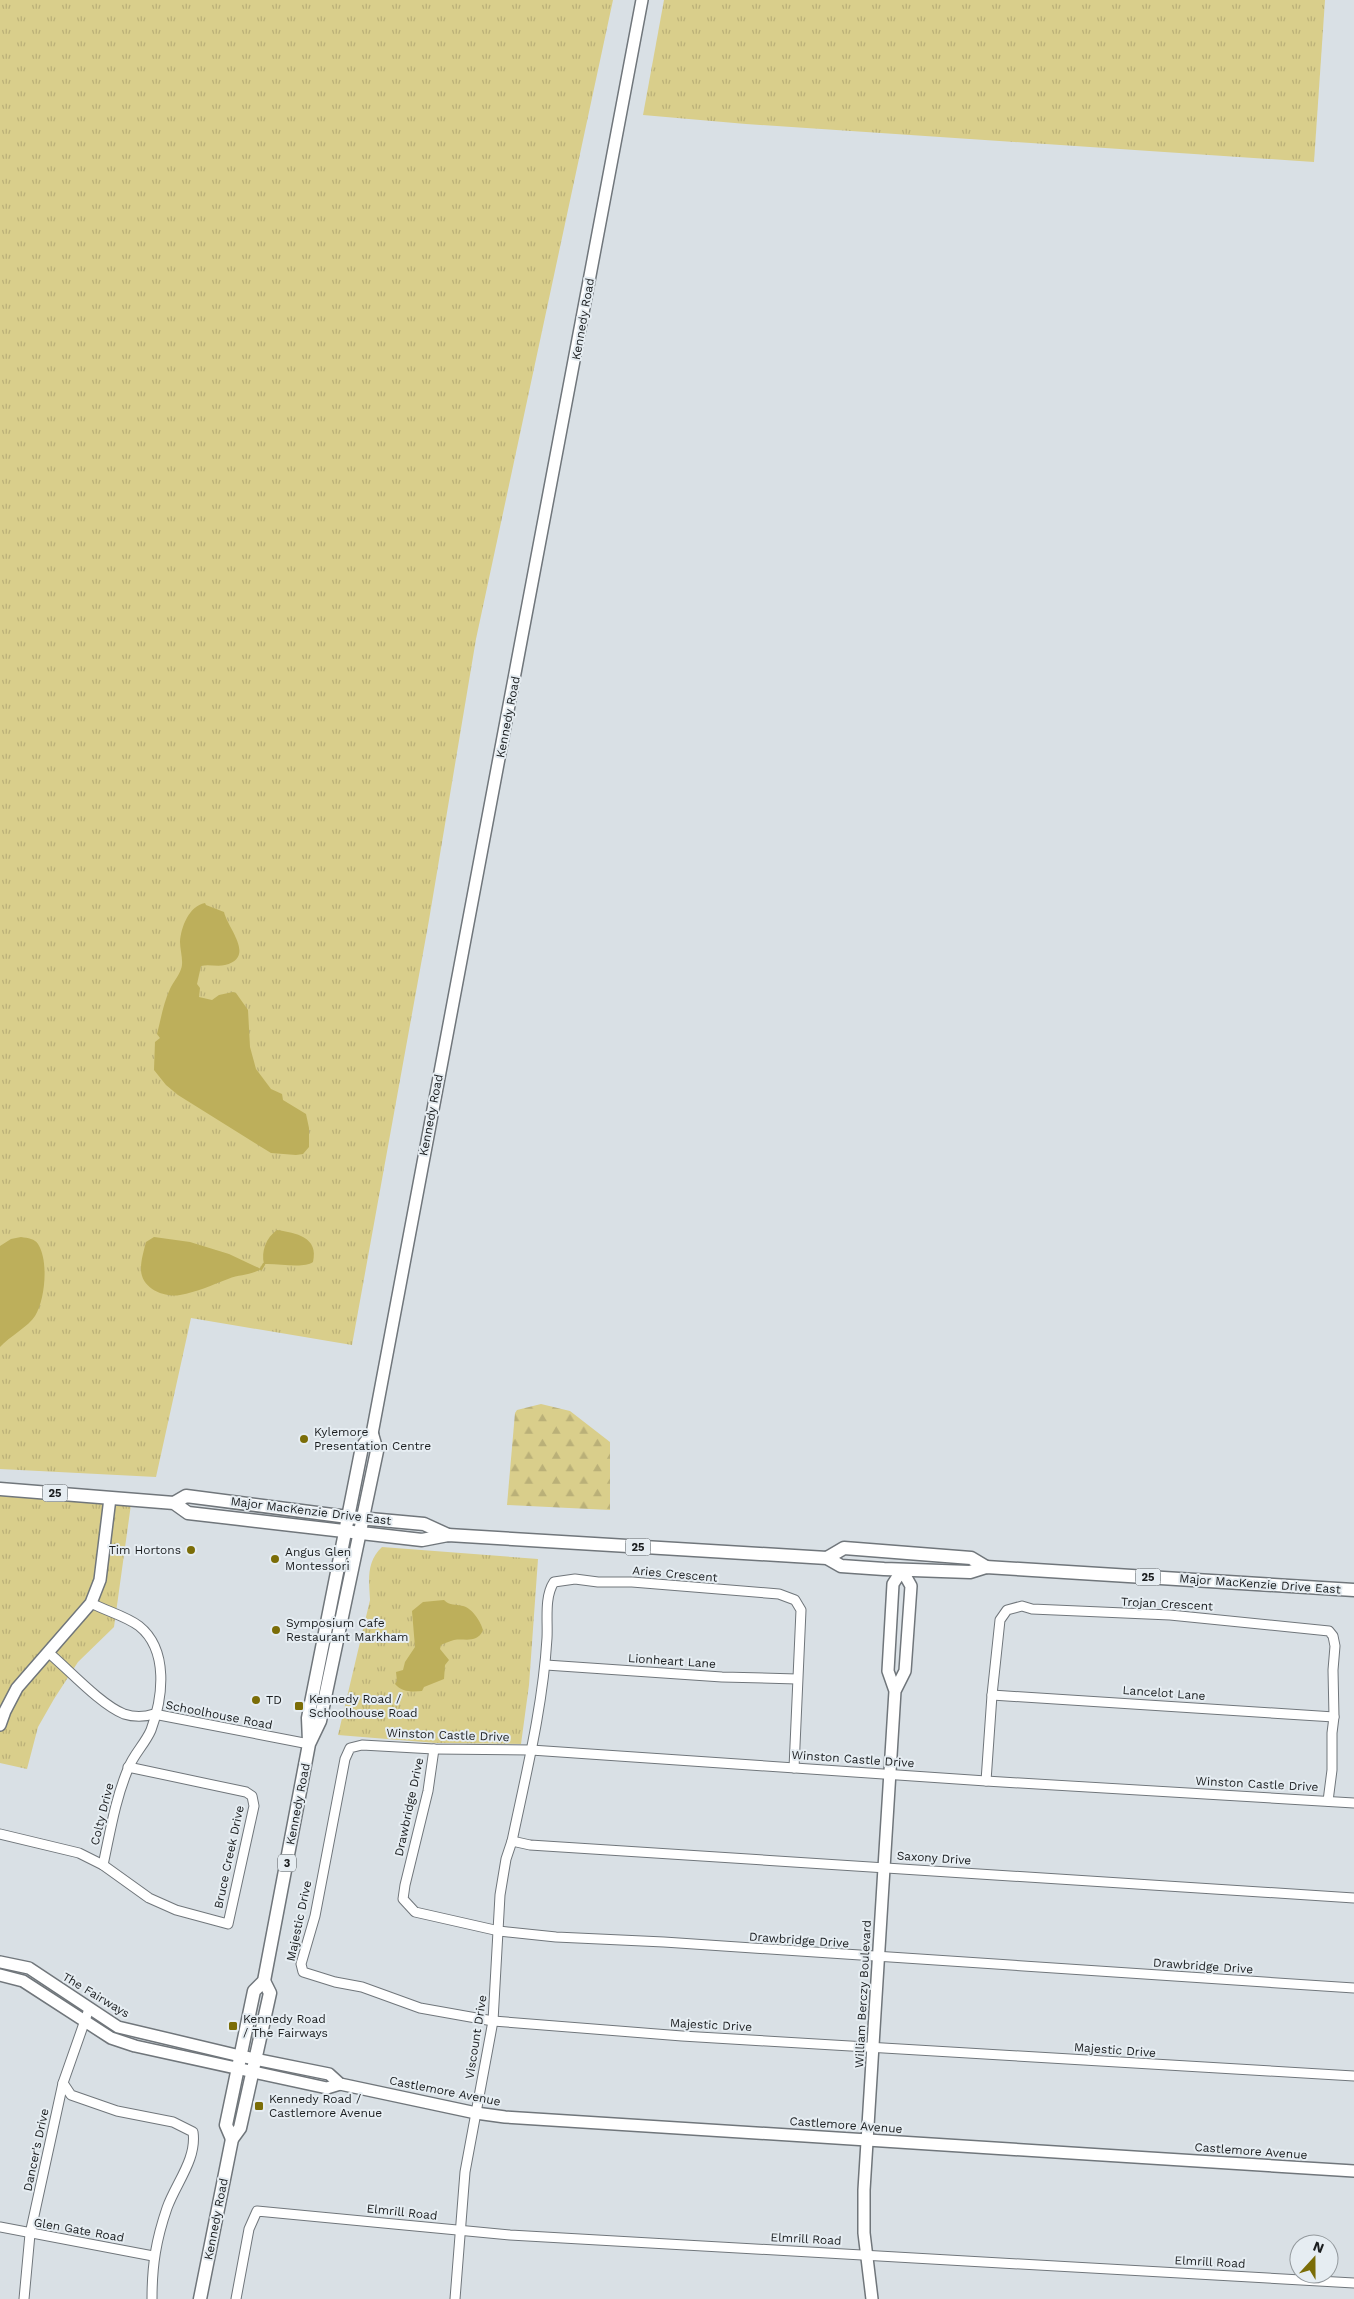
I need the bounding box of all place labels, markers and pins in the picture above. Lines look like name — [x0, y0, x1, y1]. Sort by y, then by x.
place label: Kylemore Presentation Centre — [314, 1425, 431, 1453]
marker: Kylemore Presentation Centre — [298, 1433, 310, 1445]
place label: Tim Hortons — [109, 1543, 181, 1557]
marker: Tim Hortons — [185, 1544, 197, 1556]
place label: Angus Glen Montessori — [285, 1545, 351, 1573]
marker: Angus Glen Montessori — [269, 1553, 281, 1565]
place label: Symposium Cafe Restaurant Markham — [286, 1616, 409, 1644]
marker: Symposium Cafe Restaurant Markham — [270, 1624, 282, 1636]
place label: Kennedy Road / Schoolhouse Road — [309, 1692, 418, 1720]
place label: TD — [266, 1693, 282, 1707]
marker: TD — [250, 1694, 262, 1706]
marker: Kennedy Road / Schoolhouse Road — [293, 1700, 305, 1712]
place label: Kennedy Road / The Fairways — [243, 2012, 328, 2040]
marker: Kennedy Road / The Fairways — [227, 2020, 239, 2032]
place label: Kennedy Road / Castlemore Avenue — [269, 2092, 382, 2120]
marker: Kennedy Road / Castlemore Avenue — [253, 2100, 265, 2112]

